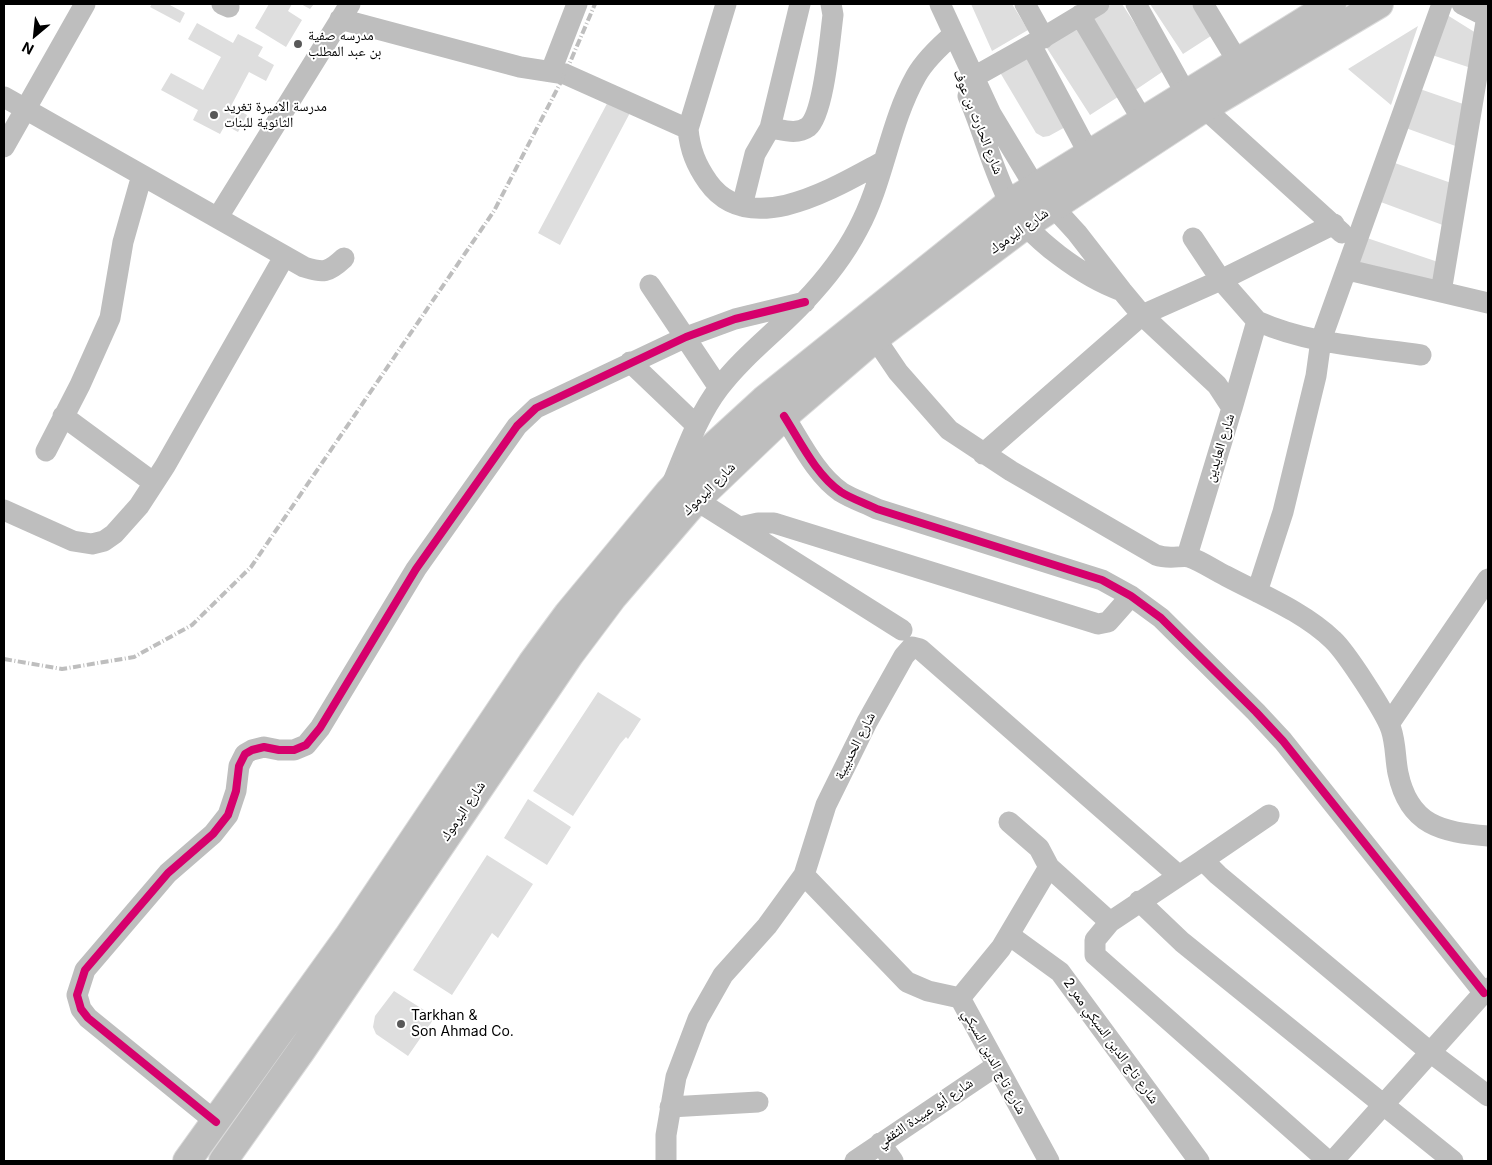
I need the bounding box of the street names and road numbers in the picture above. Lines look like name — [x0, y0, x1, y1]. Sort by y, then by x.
street label: شارع الحارث بن عوف — [949, 67, 1007, 177]
street label: شارع اليرموك — [986, 205, 1052, 257]
street label: شارع العايدين — [1202, 412, 1238, 484]
street label: شارع اليرموك — [679, 459, 739, 519]
street label: شارع الحديبية — [831, 710, 879, 782]
street label: شارع اليرموك — [437, 778, 489, 844]
street label: شارع تاج الدين السبكي ممر 2 — [1060, 975, 1162, 1107]
street label: شارع تاج الدين السبكي — [958, 1007, 1030, 1117]
street label: شارع أبو عبيدة الثقفي — [874, 1075, 976, 1151]

